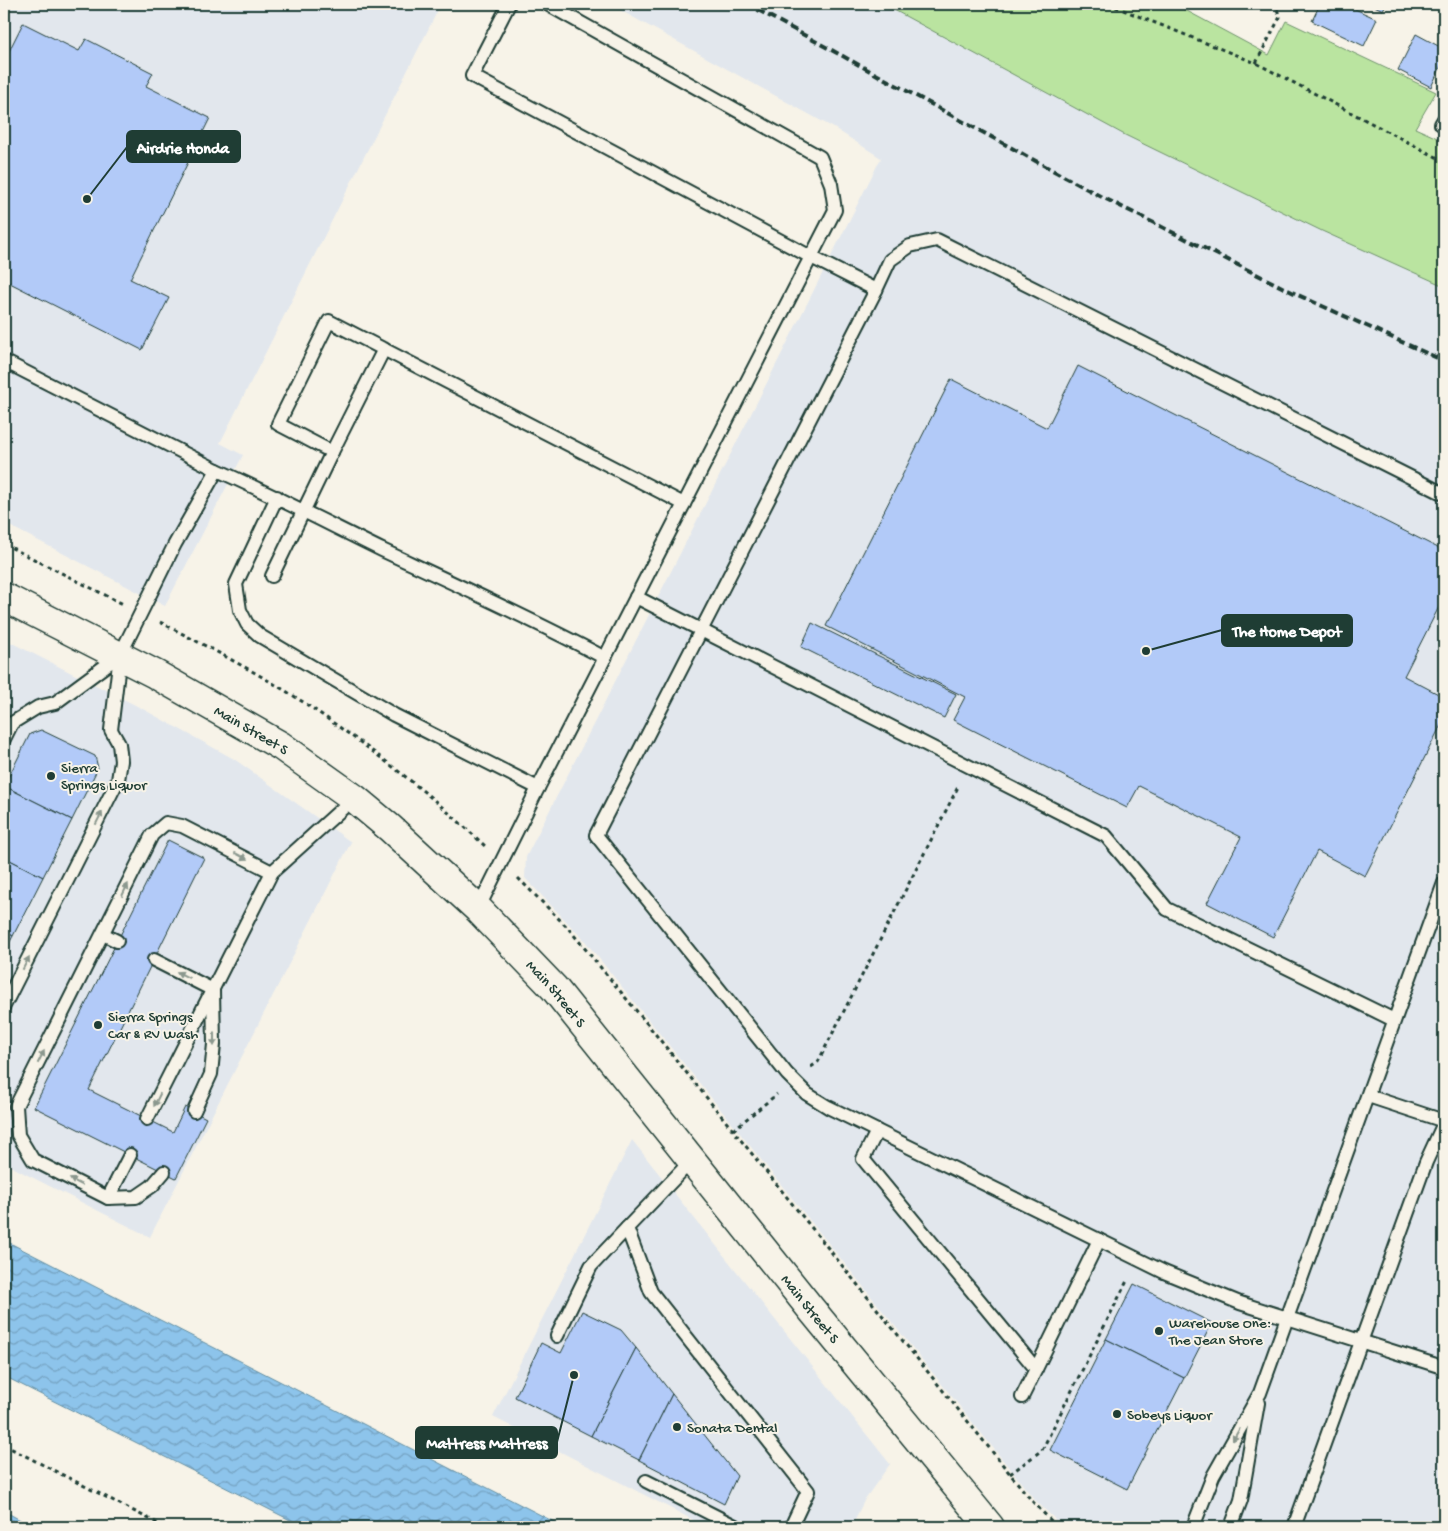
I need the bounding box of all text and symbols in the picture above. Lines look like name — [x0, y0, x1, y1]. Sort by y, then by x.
callout: Airdrie Honda — [127, 131, 240, 162]
text: Airdrie Honda — [136, 141, 230, 160]
callout: The Home Depot — [1222, 615, 1352, 646]
text: The Home Depot — [1230, 624, 1343, 643]
street label: Main Street S — [210, 703, 292, 760]
place label: Sierra Springs Liquor — [61, 760, 148, 795]
marker: Sierra Springs Liquor — [45, 770, 57, 782]
one-way arrow — [95, 810, 103, 825]
one-way arrow — [234, 852, 249, 860]
one-way arrow — [121, 883, 129, 897]
one-way arrow — [22, 955, 30, 970]
street label: Main Street S — [521, 957, 589, 1032]
one-way arrow — [176, 971, 191, 979]
place label: Sierra Springs Car & RV Wash — [108, 1009, 198, 1044]
marker: Sierra Springs Car & RV Wash — [92, 1019, 104, 1031]
one-way arrow — [210, 1031, 218, 1047]
one-way arrow — [37, 1049, 45, 1064]
one-way arrow — [153, 1093, 161, 1107]
one-way arrow — [69, 1178, 84, 1186]
street label: Main Street S — [776, 1272, 843, 1348]
place label: Warehouse One: The Jean Store — [1168, 1315, 1271, 1350]
marker: Warehouse One: The Jean Store — [1153, 1325, 1165, 1337]
place label: Sobeys Liquor — [1127, 1407, 1213, 1425]
marker: Sobeys Liquor — [1111, 1408, 1123, 1420]
place label: Sonata Dental — [687, 1420, 778, 1438]
marker: Sonata Dental — [671, 1421, 683, 1433]
callout: Mattress Mattress — [416, 1427, 557, 1458]
one-way arrow — [1232, 1428, 1240, 1443]
text: Mattress Mattress — [426, 1436, 549, 1455]

